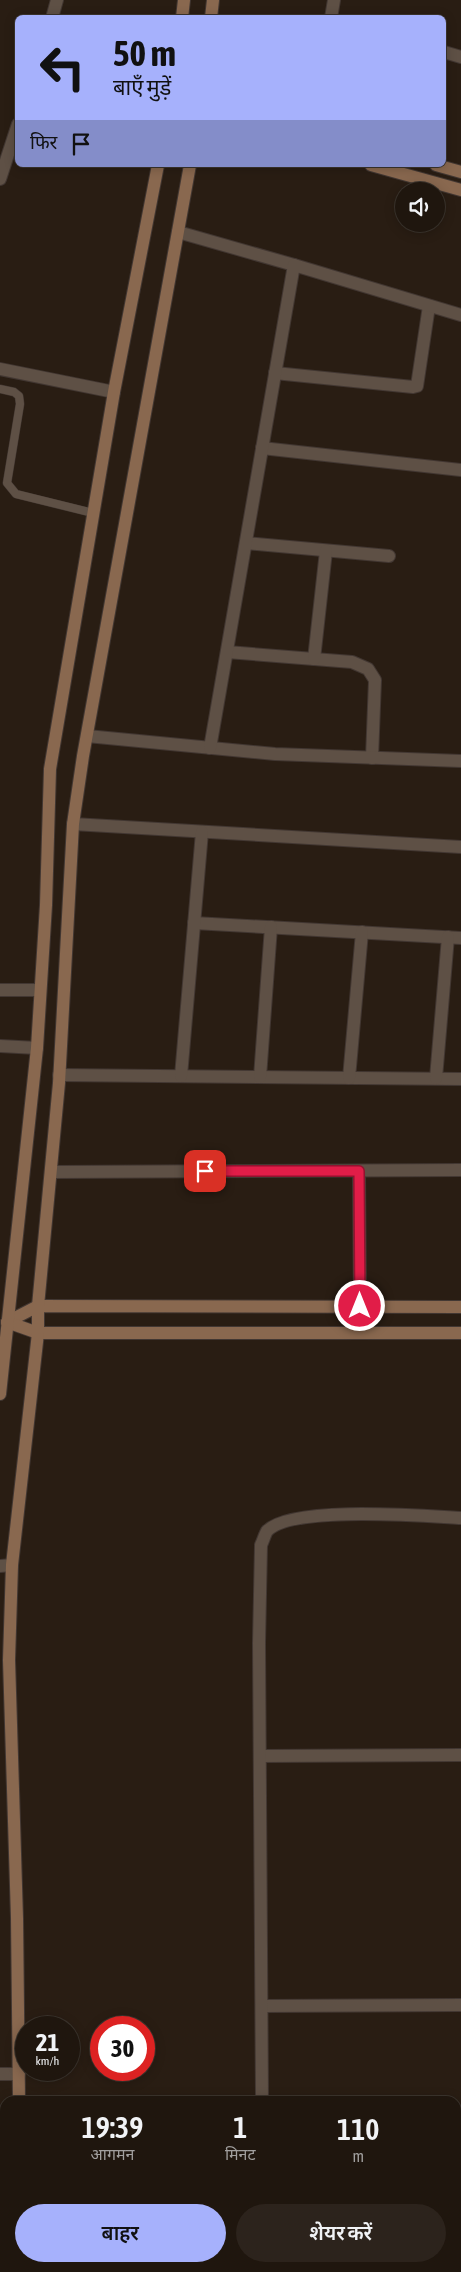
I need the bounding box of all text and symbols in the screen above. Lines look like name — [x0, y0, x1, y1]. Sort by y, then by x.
text: 50 m — [113, 33, 176, 73]
icon: left — [30, 35, 95, 100]
text: बाएँ मुड़ें — [113, 74, 171, 100]
icon: arrive — [67, 130, 95, 158]
text: फिर — [30, 131, 57, 153]
map controls — [395, 182, 445, 232]
button: sound — [395, 182, 445, 232]
pin — [184, 1150, 226, 1192]
icon: arrive — [191, 1157, 219, 1185]
position arrow — [333, 1279, 385, 1331]
speed limit sign: 30 — [90, 2016, 155, 2081]
text: 21 — [36, 2028, 59, 2056]
text: km/h — [36, 2054, 59, 2068]
text: 19:39 — [82, 2110, 143, 2144]
text: 1 — [233, 2110, 247, 2144]
text: 110 — [337, 2112, 379, 2146]
text: आगमन — [91, 2145, 134, 2163]
text: मिनट — [225, 2145, 256, 2163]
text: m — [352, 2147, 364, 2165]
button: बाहर — [15, 2204, 226, 2262]
button: शेयर करें — [236, 2204, 446, 2262]

